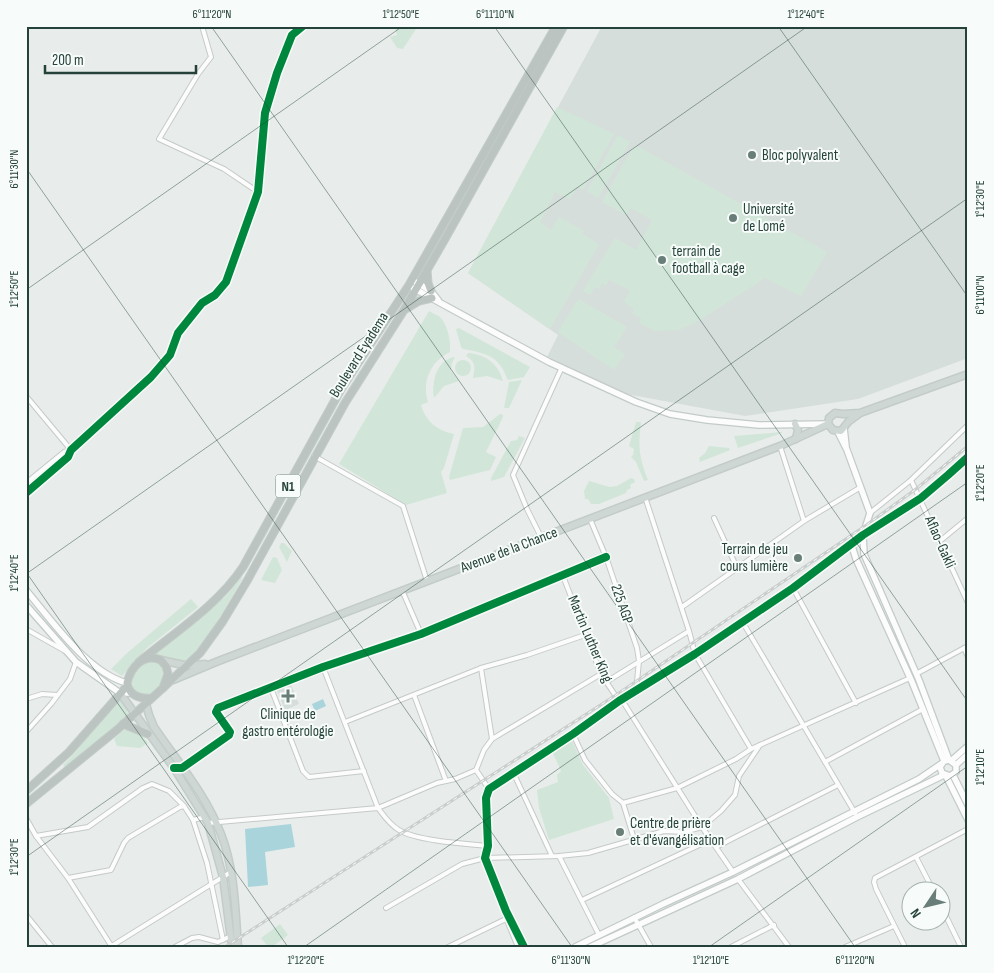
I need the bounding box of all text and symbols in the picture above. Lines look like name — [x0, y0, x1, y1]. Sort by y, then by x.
text: 6°11'20"N — [193, 7, 231, 22]
text: 1°12'50"E — [382, 7, 420, 22]
text: 6°11'10"N — [476, 7, 514, 22]
text: 1°12'40"E — [787, 7, 825, 22]
scale bar — [45, 42, 196, 74]
text: 200 m — [52, 51, 84, 70]
place label: Bloc polyvalent — [762, 146, 839, 165]
marker: Bloc polyvalent — [746, 149, 758, 161]
text: 6°11'30"N — [7, 150, 22, 188]
text: 1°12'30"E — [973, 180, 988, 218]
place label: Université de Lomé — [743, 200, 794, 236]
marker: Université de Lomé — [727, 212, 739, 224]
place label: terrain de football à cage — [672, 242, 745, 278]
marker: terrain de football à cage — [656, 254, 668, 266]
text: 1°12'50"E — [7, 270, 22, 308]
text: 6°11'00"N — [973, 275, 988, 315]
street label: Boulevard Eyadema — [325, 309, 393, 401]
text: 1°12'20"E — [973, 464, 988, 502]
road number: N1 — [276, 474, 300, 498]
street label: Aflao-Gakli — [920, 512, 960, 571]
street label: Avenue de la Chance — [457, 523, 560, 578]
place label: Terrain de jeu cours lumière — [720, 540, 788, 576]
marker: Terrain de jeu cours lumière — [792, 552, 804, 564]
text: 1°12'40"E — [7, 554, 22, 592]
street label: 225 AGP — [606, 582, 638, 626]
street label: Martin Luther King — [563, 593, 617, 685]
marker: Clinique de gastro entérologie — [281, 689, 295, 703]
place label: Clinique de gastro entérologie — [242, 705, 334, 741]
text: 1°12'10"E — [973, 749, 988, 785]
place label: Centre de prière et d'évangélisation — [630, 814, 724, 850]
marker: Centre de prière et d'évangélisation — [614, 826, 626, 838]
text: 1°12'30"E — [7, 838, 22, 876]
north arrow — [902, 880, 952, 930]
text: N — [907, 905, 925, 921]
text: 1°12'20"E — [287, 953, 325, 968]
text: 6°11'30"N — [552, 953, 590, 968]
text: 1°12'10"E — [693, 953, 729, 968]
text: 6°11'20"N — [836, 953, 874, 968]

